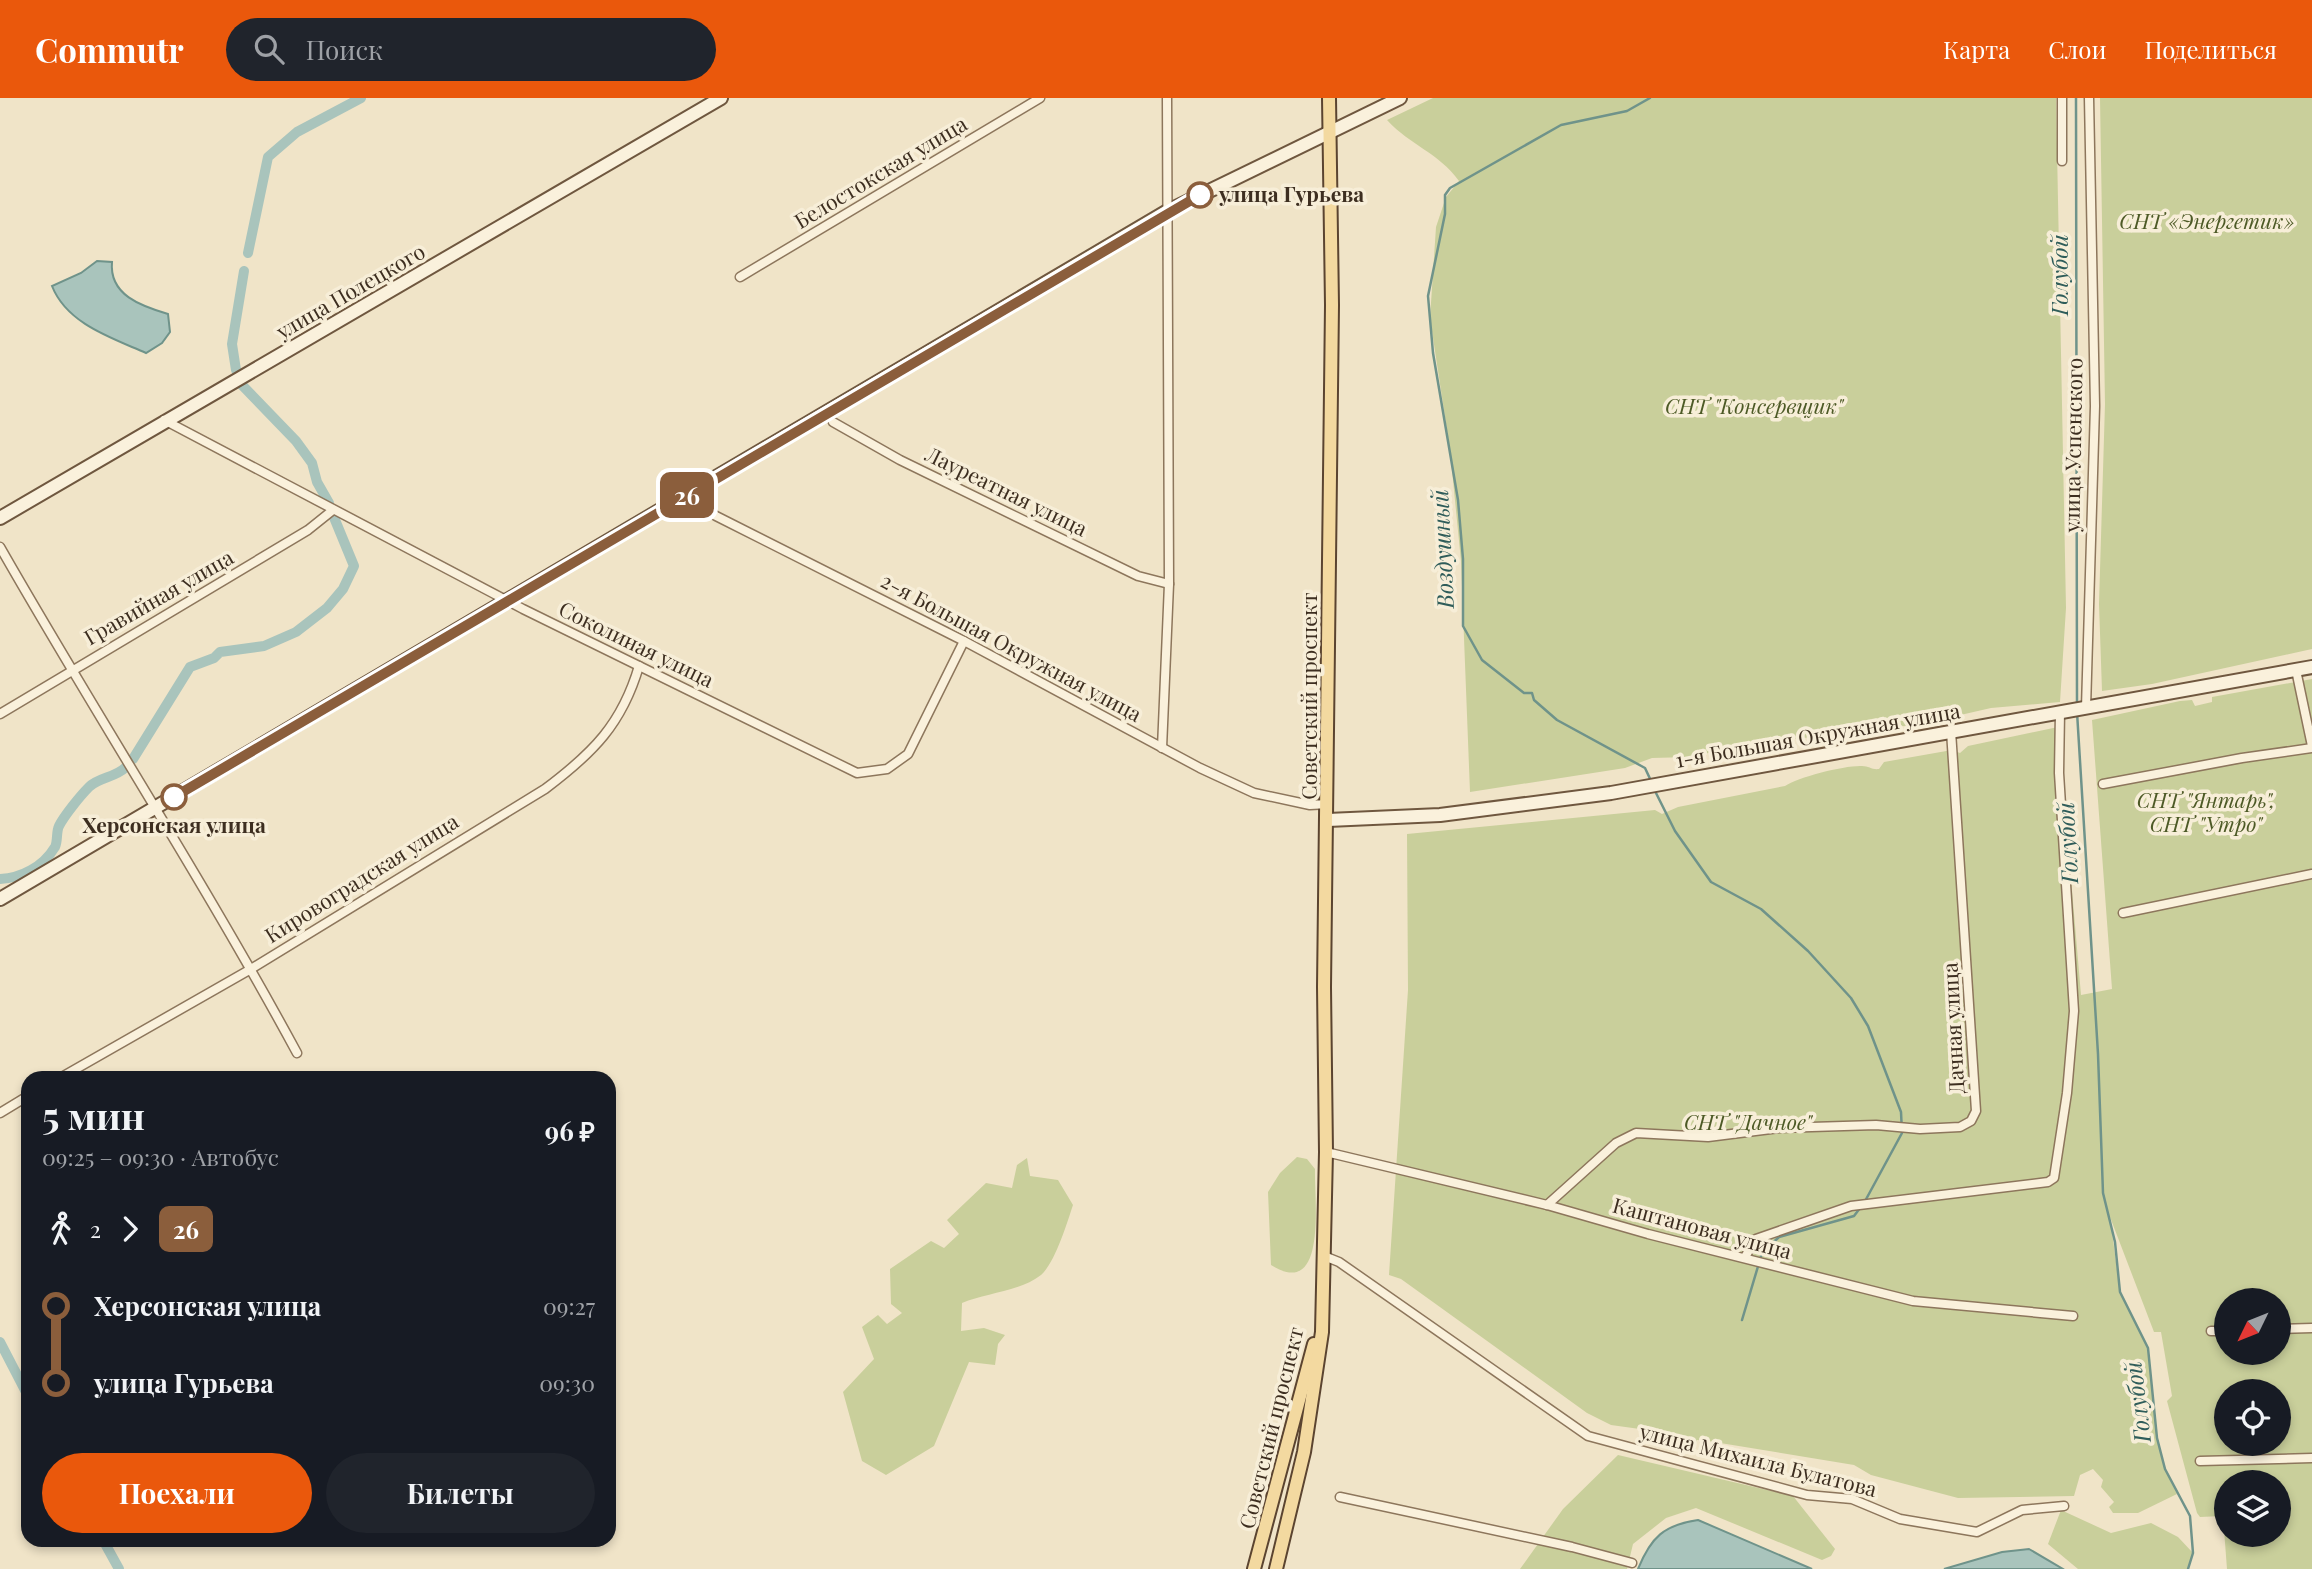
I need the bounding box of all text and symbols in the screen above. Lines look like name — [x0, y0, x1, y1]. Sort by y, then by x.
search box — [226, 18, 716, 81]
text: Commutr — [35, 27, 184, 71]
icon: search — [250, 30, 288, 68]
text: Поиск — [306, 32, 383, 67]
text: Карта — [1943, 33, 2010, 65]
text: Слои — [2048, 33, 2107, 65]
text: Поделиться — [2145, 33, 2277, 65]
street label: Белостокская улица — [788, 108, 972, 234]
place label: улица Гурьева — [1218, 179, 1364, 207]
marker: улица Гурьева — [1187, 182, 1213, 208]
park label: СНТ «Энергетик» — [2119, 206, 2295, 234]
water label: Голубой — [2043, 233, 2074, 317]
street label: улица Полецкого — [270, 236, 429, 345]
street label: улица Успенского — [2056, 357, 2088, 534]
park label: СНТ "Консервщик" — [1665, 391, 1845, 419]
street label: Лауреатная улица — [920, 438, 1093, 542]
line badge: 26 — [656, 472, 718, 518]
text: 26 — [674, 479, 700, 511]
water label: Воздушный — [1423, 488, 1460, 611]
street label: Гравийная улица — [78, 542, 238, 650]
street label: 2-я Большая Окружная улица — [877, 565, 1148, 727]
street label: Советский проспект — [1294, 592, 1322, 800]
street label: Соколиная улица — [555, 594, 720, 693]
street label: 1-я Большая Окружная улица — [1673, 695, 1963, 773]
marker: Херсонская улица — [161, 784, 187, 810]
park label: СНТ "Янтарь", СНТ "Утро" — [2137, 785, 2275, 837]
water label: Голубой — [2049, 801, 2084, 886]
street label: Кировоградская улица — [259, 806, 464, 948]
place label: Херсонская улица — [82, 810, 266, 838]
street label: Дачная улица — [1935, 961, 1969, 1094]
text: 5 мин — [42, 1089, 145, 1140]
park label: СНТ "Дачное" — [1684, 1107, 1814, 1135]
text: 96 ₽ — [545, 1113, 595, 1148]
text: 09:25 – 09:30 · Автобус — [42, 1141, 279, 1172]
street label: Каштановая улица — [1610, 1190, 1796, 1265]
icon: walk — [42, 1210, 80, 1248]
icon: forward — [111, 1210, 149, 1248]
text: 2 — [90, 1213, 101, 1244]
text: 26 — [173, 1213, 199, 1245]
text: Херсонская улица — [94, 1288, 321, 1323]
north arrow — [2214, 1288, 2291, 1365]
map controls — [2214, 1288, 2291, 1547]
text: 09:27 — [543, 1290, 595, 1321]
street label: Советский проспект — [1231, 1324, 1309, 1531]
water label: Голубой — [2116, 1359, 2157, 1446]
text: улица Гурьева — [94, 1365, 274, 1400]
text: 09:30 — [539, 1367, 595, 1398]
button: locate — [2214, 1379, 2291, 1456]
street label: улица Михаила Булатова — [1636, 1416, 1881, 1502]
button: Поехали — [42, 1453, 312, 1533]
button: Билеты — [326, 1453, 595, 1533]
button: layers — [2214, 1470, 2291, 1547]

